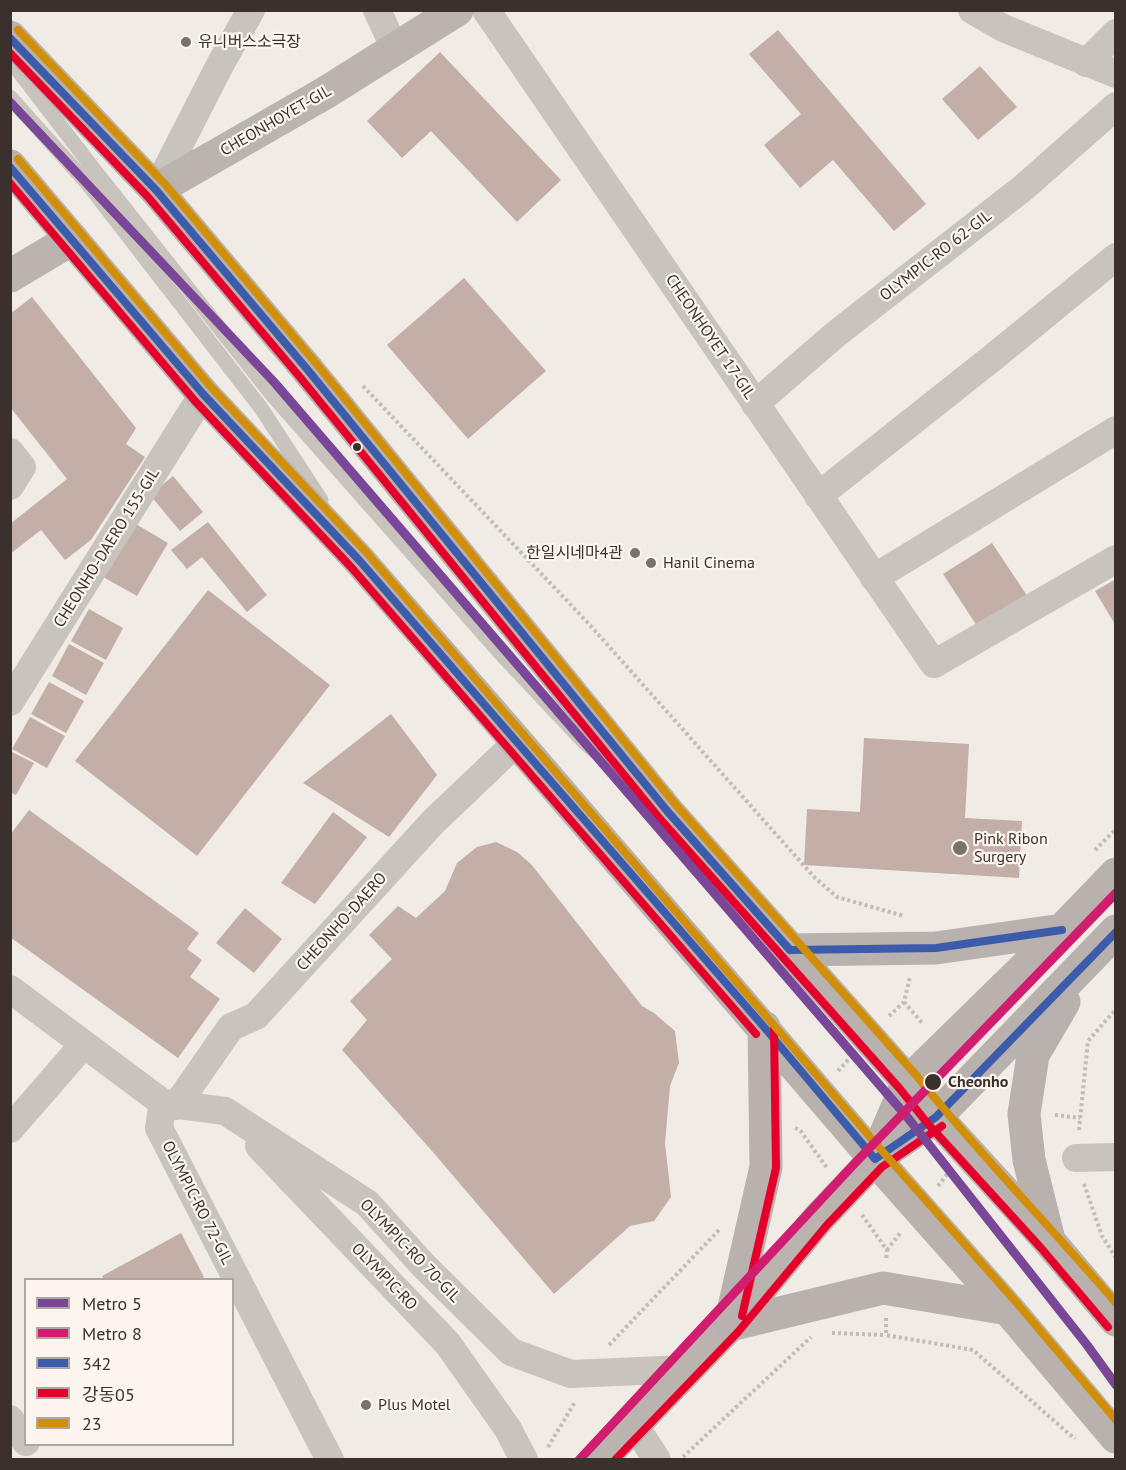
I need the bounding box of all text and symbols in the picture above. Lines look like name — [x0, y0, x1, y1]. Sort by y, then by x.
place label: 유니버스소극장 — [198, 32, 301, 52]
marker: 유니버스소극장 — [179, 35, 193, 49]
street label: CHEONHOYET-GIL — [217, 82, 335, 160]
street label: OLYMPIC-RO 62-GIL — [876, 206, 996, 306]
street label: CHEONHOYET 17-GIL — [661, 271, 759, 403]
unlabelled marker — [351, 441, 363, 453]
street label: CHEONHO-DAERO 155-GIL — [50, 465, 164, 631]
place label: 한일시네마4관 — [526, 543, 623, 563]
marker: 한일시네마4관 — [628, 546, 642, 560]
place label: Hanil Cinema — [663, 553, 755, 573]
marker: Hanil Cinema — [644, 556, 658, 570]
place label: Pink Ribon Surgery — [974, 829, 1048, 867]
marker: Pink Ribon Surgery — [951, 839, 969, 857]
street label: CHEONHO-DAERO — [293, 869, 391, 975]
marker: Cheonho — [923, 1072, 943, 1092]
place label: Cheonho — [948, 1072, 1008, 1092]
street label: OLYMPIC-RO 72-GIL — [158, 1138, 236, 1268]
street label: OLYMPIC-RO 70-GIL — [356, 1195, 464, 1307]
street label: OLYMPIC-RO — [347, 1239, 421, 1315]
legend — [24, 1278, 234, 1446]
text: Metro 5 — [82, 1292, 142, 1315]
text: Metro 8 — [82, 1322, 142, 1345]
text: 342 — [82, 1352, 111, 1375]
text: 강동05 — [82, 1383, 135, 1406]
place label: Plus Motel — [378, 1395, 451, 1415]
marker: Plus Motel — [359, 1398, 373, 1412]
text: 23 — [82, 1412, 102, 1435]

